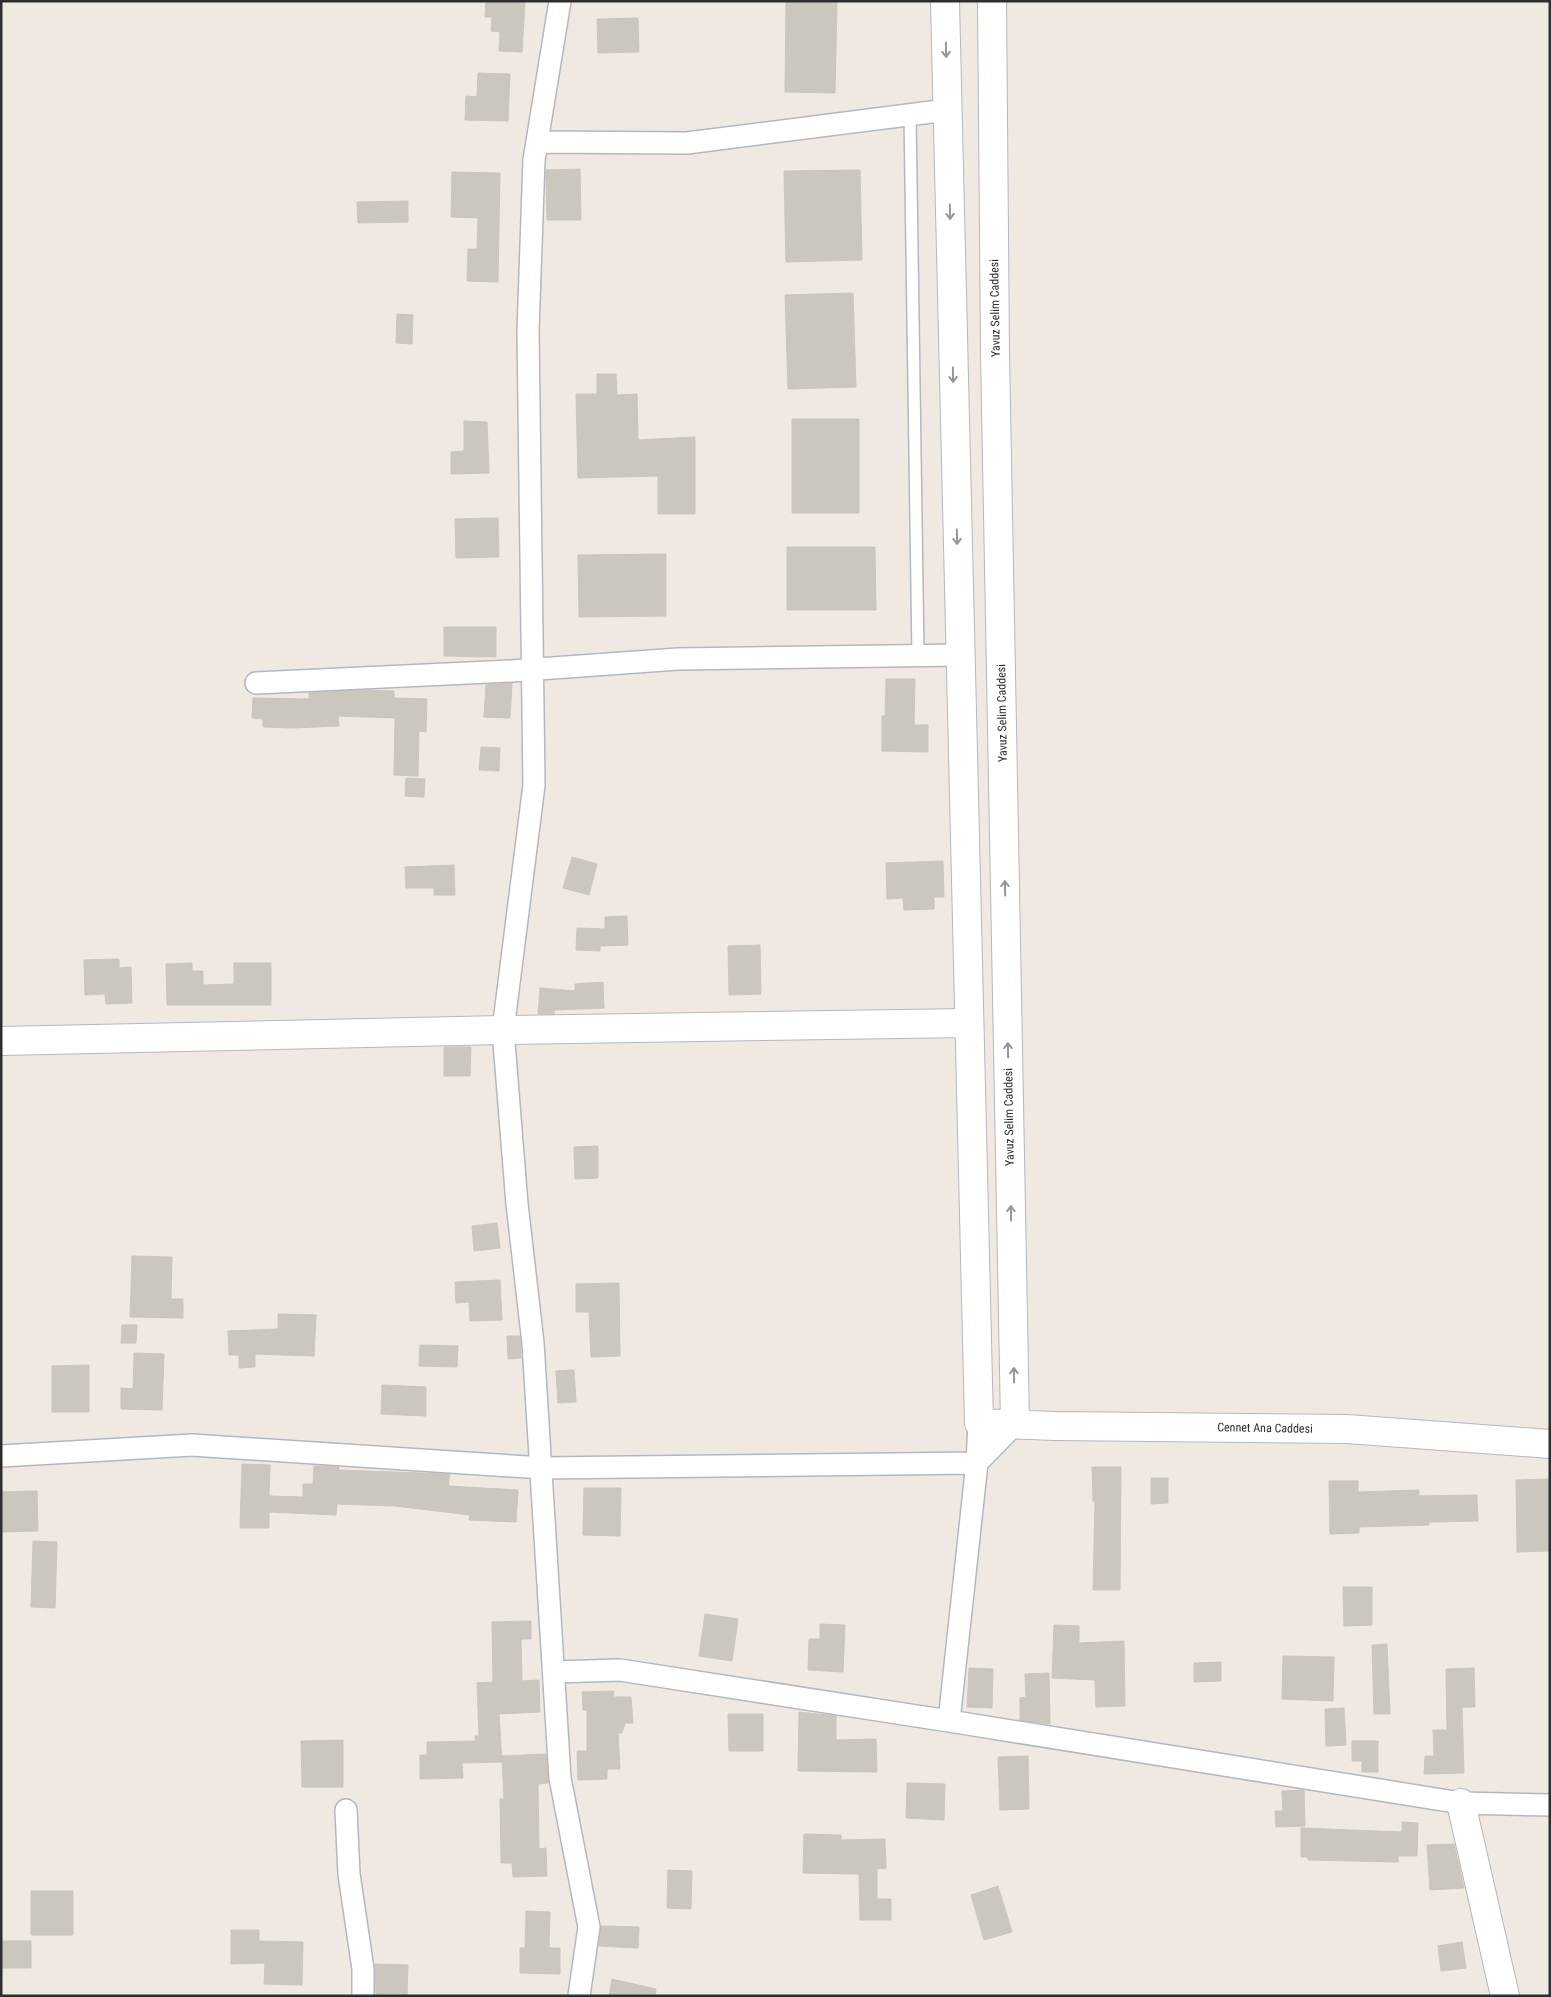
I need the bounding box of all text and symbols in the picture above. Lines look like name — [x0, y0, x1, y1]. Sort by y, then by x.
one-way arrow — [941, 42, 951, 58]
one-way arrow — [945, 204, 954, 220]
street label: Yavuz Selim Caddesi — [987, 259, 1003, 357]
one-way arrow — [949, 367, 958, 383]
one-way arrow — [952, 529, 962, 545]
street label: Yavuz Selim Caddesi — [994, 664, 1010, 762]
one-way arrow — [1000, 880, 1010, 896]
one-way arrow — [1003, 1042, 1013, 1058]
street label: Yavuz Selim Caddesi — [1001, 1068, 1017, 1166]
one-way arrow — [1006, 1205, 1016, 1221]
one-way arrow — [1009, 1367, 1019, 1384]
street label: Cennet Ana Caddesi — [1217, 1420, 1313, 1436]

